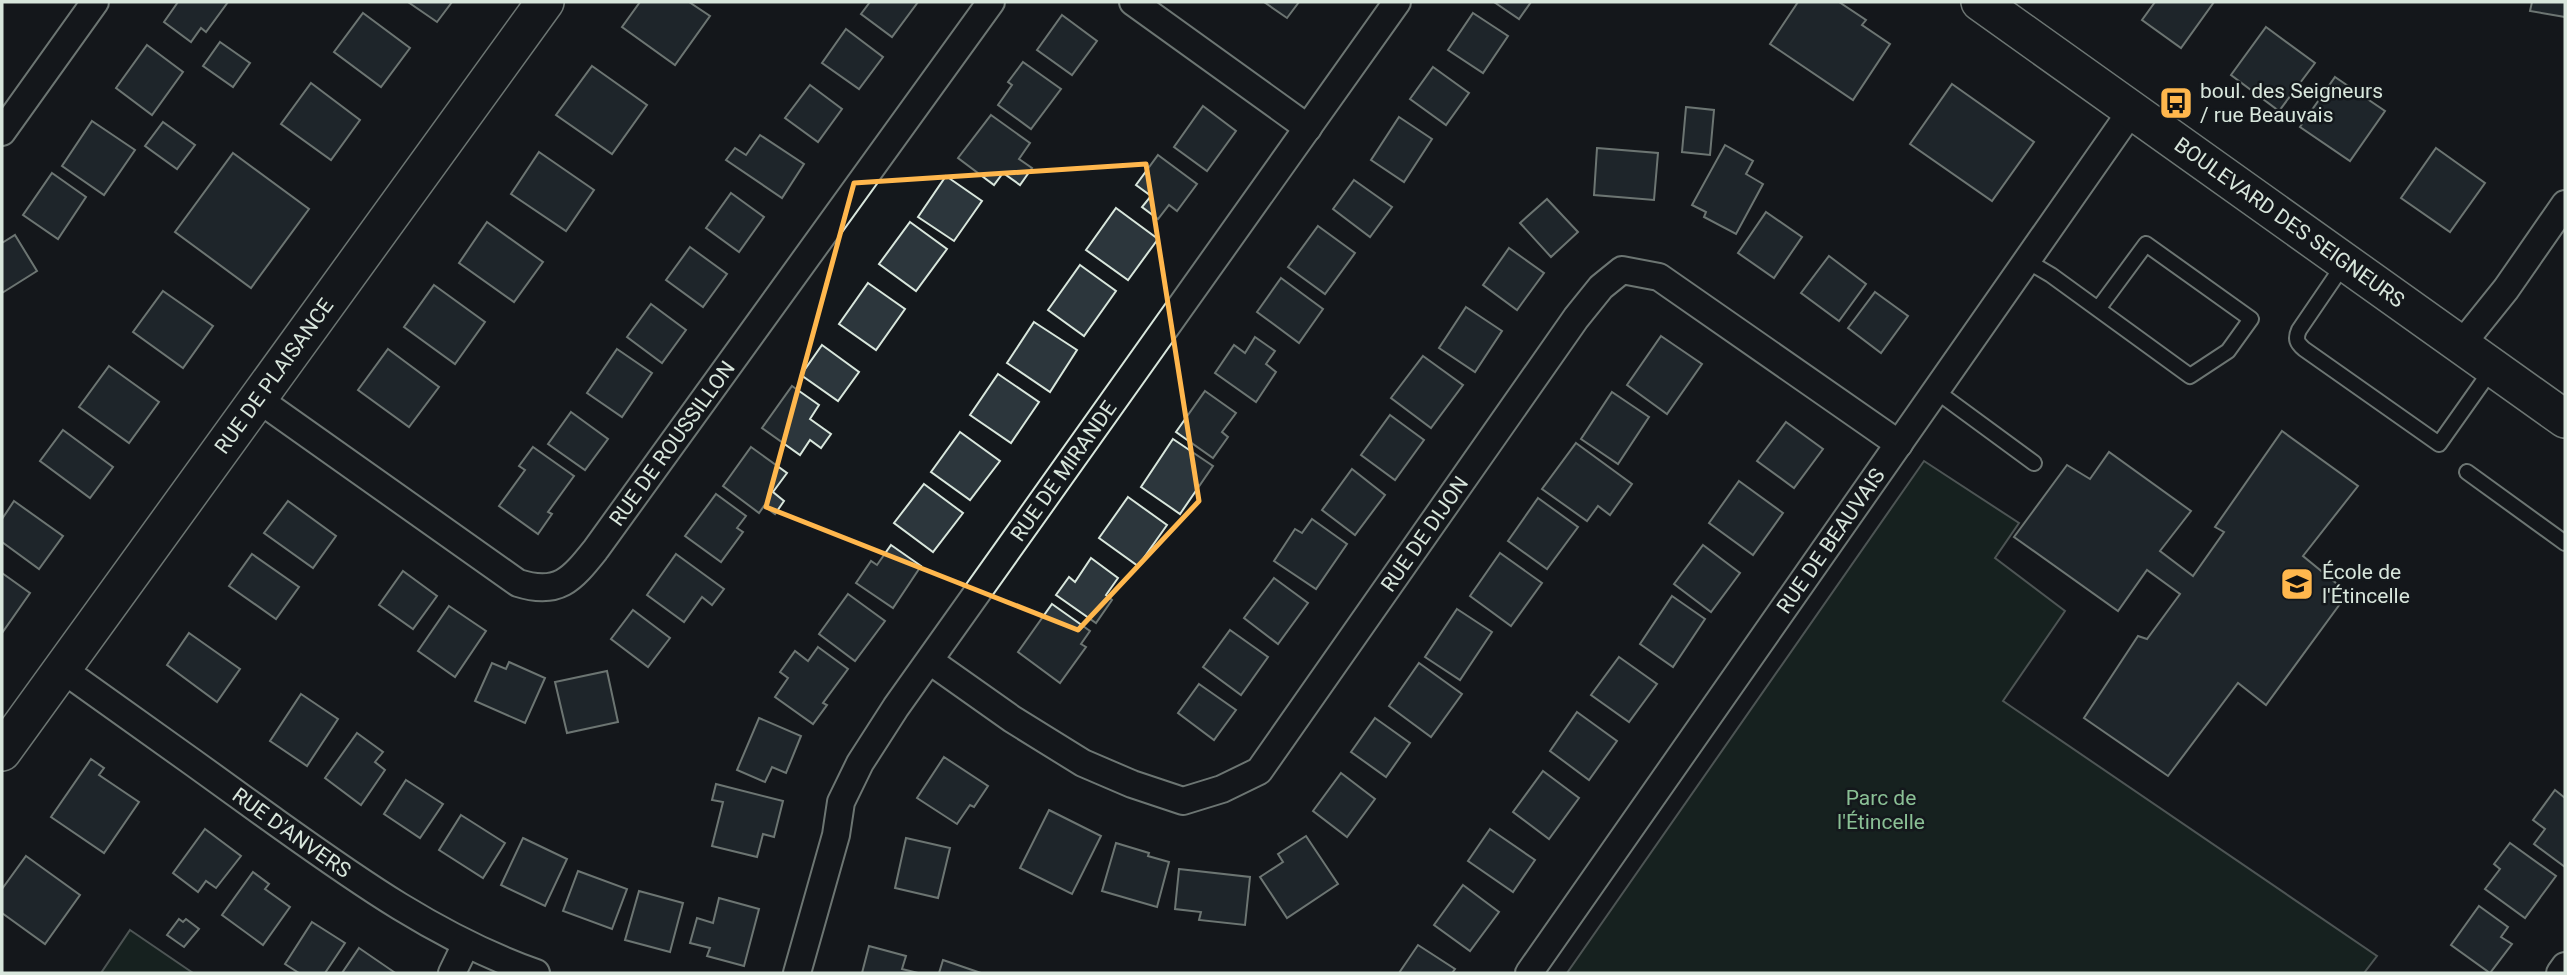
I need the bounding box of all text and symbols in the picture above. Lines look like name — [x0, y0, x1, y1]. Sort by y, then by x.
place label: boul. des Seigneurs / rue Beauvais — [2200, 79, 2383, 127]
bus stop icon: boul. des Seigneurs / rue Beauvais — [2157, 84, 2195, 122]
street label: BOULEVARD DES SEIGNEURS — [2170, 133, 2409, 313]
street label: RUE DE PLAISANCE — [210, 294, 338, 458]
street label: RUE DE ROUSSILLON — [605, 356, 740, 531]
street label: RUE DE MIRANDE — [1006, 397, 1121, 546]
street label: RUE DE BEAUVAIS — [1772, 464, 1890, 618]
street label: RUE DE DIJON — [1376, 472, 1473, 596]
place label: École de l'Étincelle — [2322, 560, 2410, 608]
school or university icon: École de l'Étincelle — [2278, 565, 2316, 603]
street label: RUE D'ANVERS — [228, 783, 355, 883]
park label: Parc de l'Étincelle — [1837, 786, 1925, 834]

